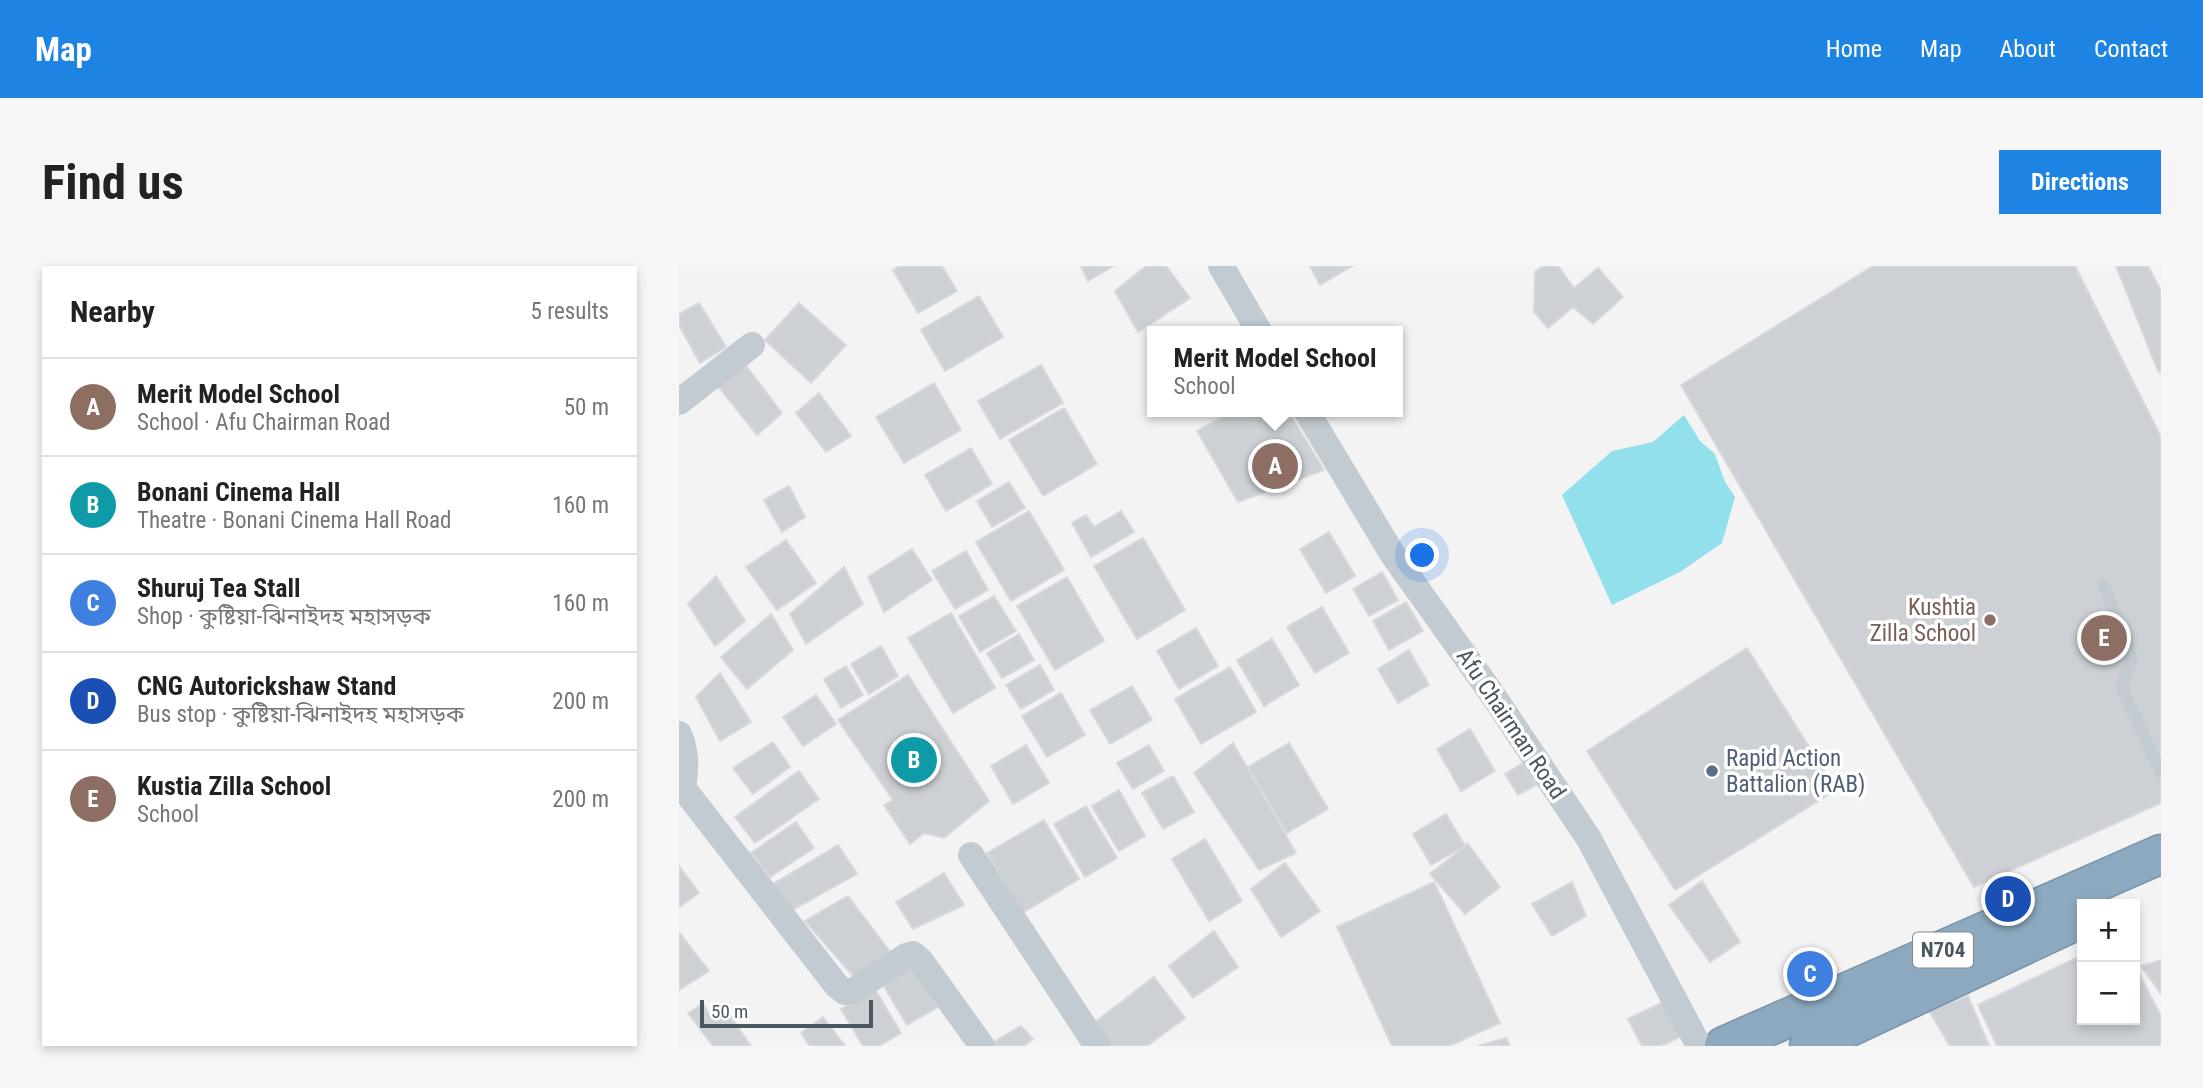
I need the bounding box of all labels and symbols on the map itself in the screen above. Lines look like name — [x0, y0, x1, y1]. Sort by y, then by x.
pin: A — [1252, 440, 1298, 492]
your location — [1405, 538, 1439, 572]
place label: Kushtia Zilla School — [1870, 594, 1976, 647]
marker: Kushtia Zilla School — [1982, 612, 1998, 628]
pin: E — [2081, 612, 2127, 664]
street label: Afu Chairman Road — [1451, 644, 1571, 804]
pin: B — [891, 734, 937, 786]
place label: Rapid Action Battalion (RAB) — [1726, 745, 1865, 798]
marker: Rapid Action Battalion (RAB) — [1704, 763, 1720, 779]
pin: D — [1985, 873, 2031, 925]
road number: N704 — [1913, 932, 1973, 968]
pin: C — [1787, 948, 1833, 1000]
scale bar — [700, 997, 873, 1029]

